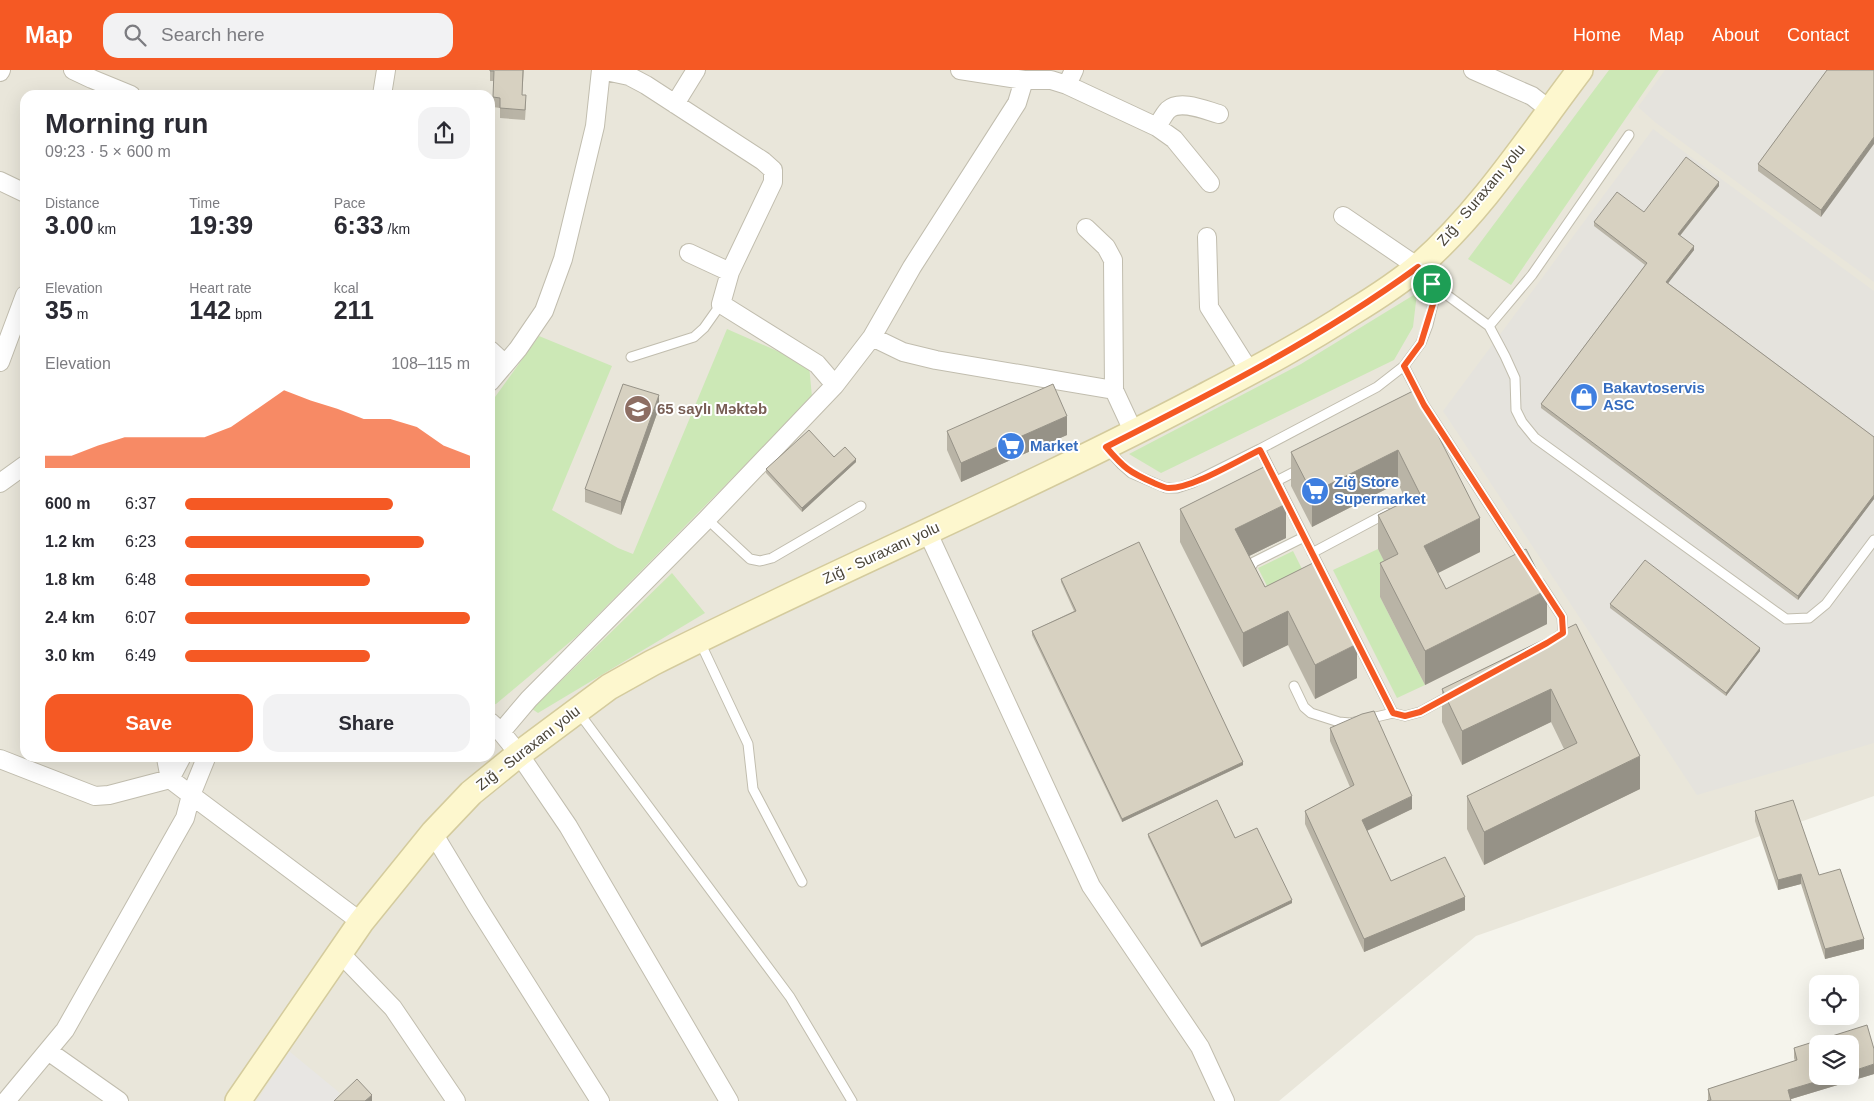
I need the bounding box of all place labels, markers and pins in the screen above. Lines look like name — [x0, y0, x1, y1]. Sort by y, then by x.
pin — [1411, 263, 1453, 305]
place label: Bakavtoservis ASC — [1603, 379, 1705, 413]
shop icon: Bakavtoservis ASC — [1569, 382, 1599, 412]
school or university icon: 65 saylı Məktəb — [623, 394, 653, 424]
place label: 65 saylı Məktəb — [657, 400, 767, 417]
supermarket icon: Market — [996, 431, 1026, 461]
place label: Market — [1030, 437, 1078, 454]
place label: Zığ Store Supermarket — [1334, 473, 1426, 507]
supermarket icon: Zığ Store Supermarket — [1300, 476, 1330, 506]

